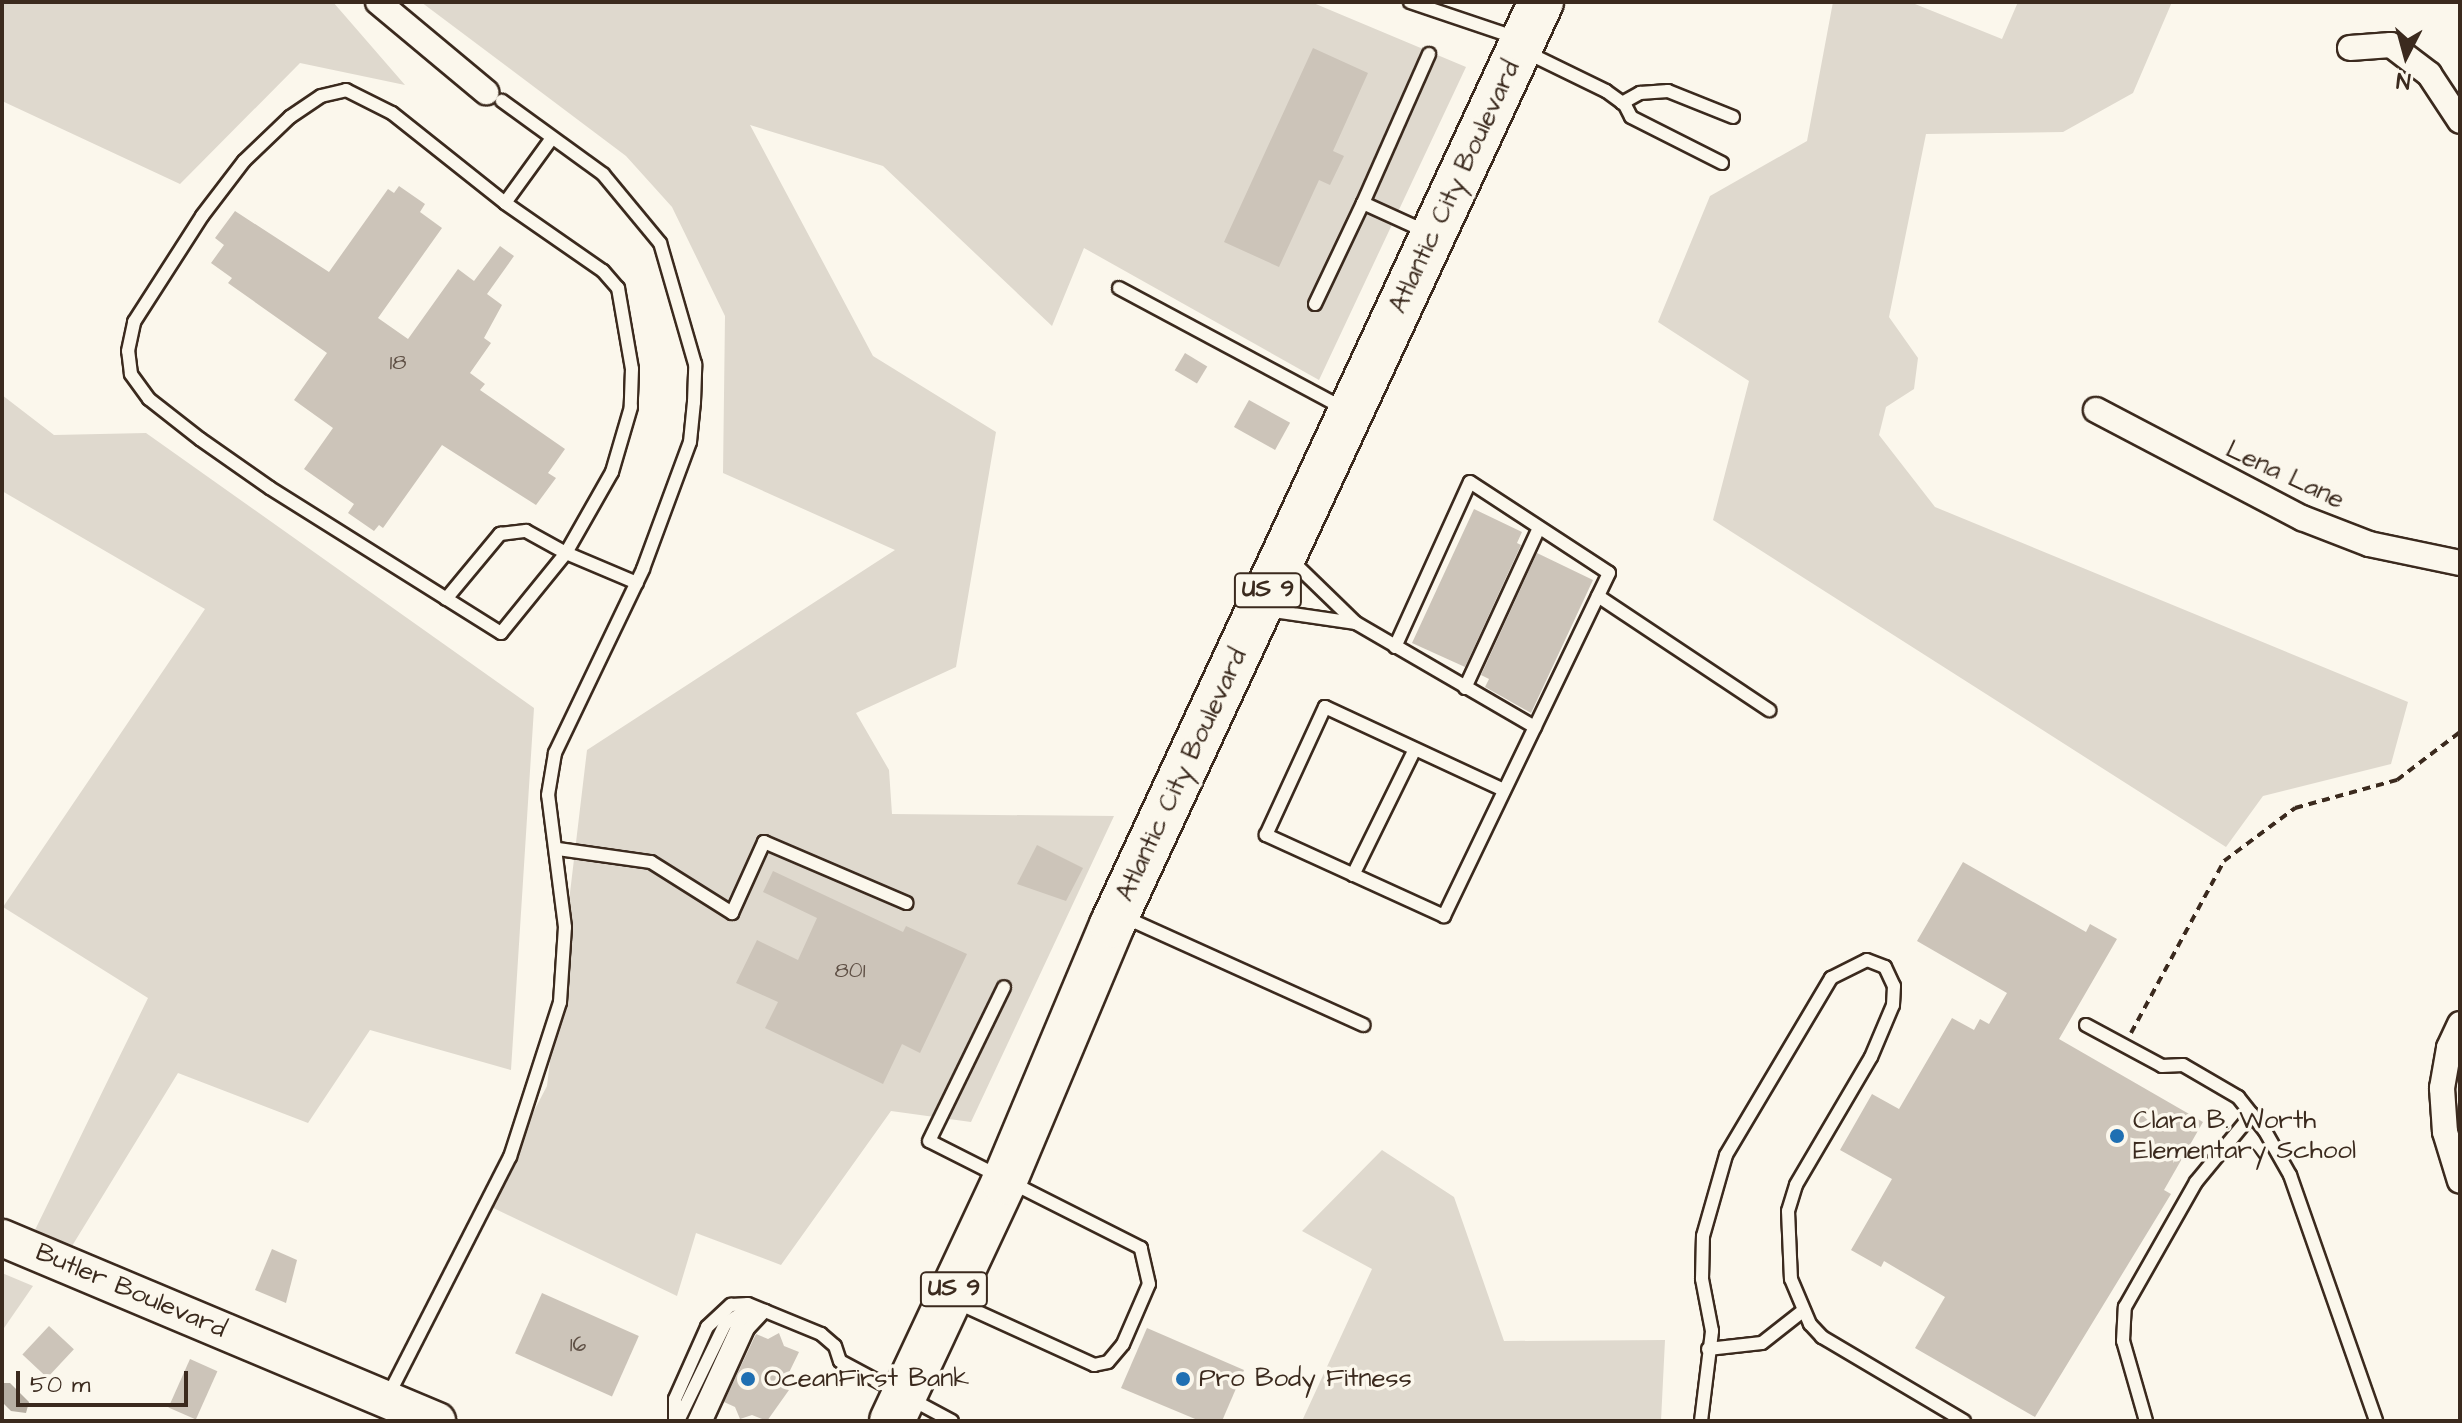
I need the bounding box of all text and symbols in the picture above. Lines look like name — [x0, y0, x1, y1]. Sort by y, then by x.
north arrow — [2366, 16, 2446, 96]
street label: Atlantic City Boulevard — [1383, 56, 1527, 318]
text: N — [2395, 64, 2412, 97]
house number: 18 — [389, 350, 407, 376]
street label: Lena Lane — [2221, 434, 2349, 516]
road number: US 9 — [1232, 570, 1304, 610]
street label: Atlantic City Boulevard — [1110, 644, 1254, 906]
house number: 801 — [835, 958, 865, 984]
place label: Clara B. Worth Elementary School — [2133, 1105, 2356, 1166]
marker: Clara B. Worth Elementary School — [2108, 1127, 2126, 1145]
street label: Butler Boulevard — [31, 1237, 231, 1345]
road number: US 9 — [918, 1269, 990, 1309]
house number: 16 — [570, 1332, 586, 1358]
scale bar — [20, 1355, 192, 1405]
place label: OceanFirst Bank — [764, 1363, 969, 1395]
place label: Pro Body Fitness — [1199, 1363, 1412, 1395]
text: 50 m — [30, 1368, 90, 1402]
marker: OceanFirst Bank — [739, 1370, 757, 1388]
marker: Pro Body Fitness — [1174, 1370, 1192, 1388]

